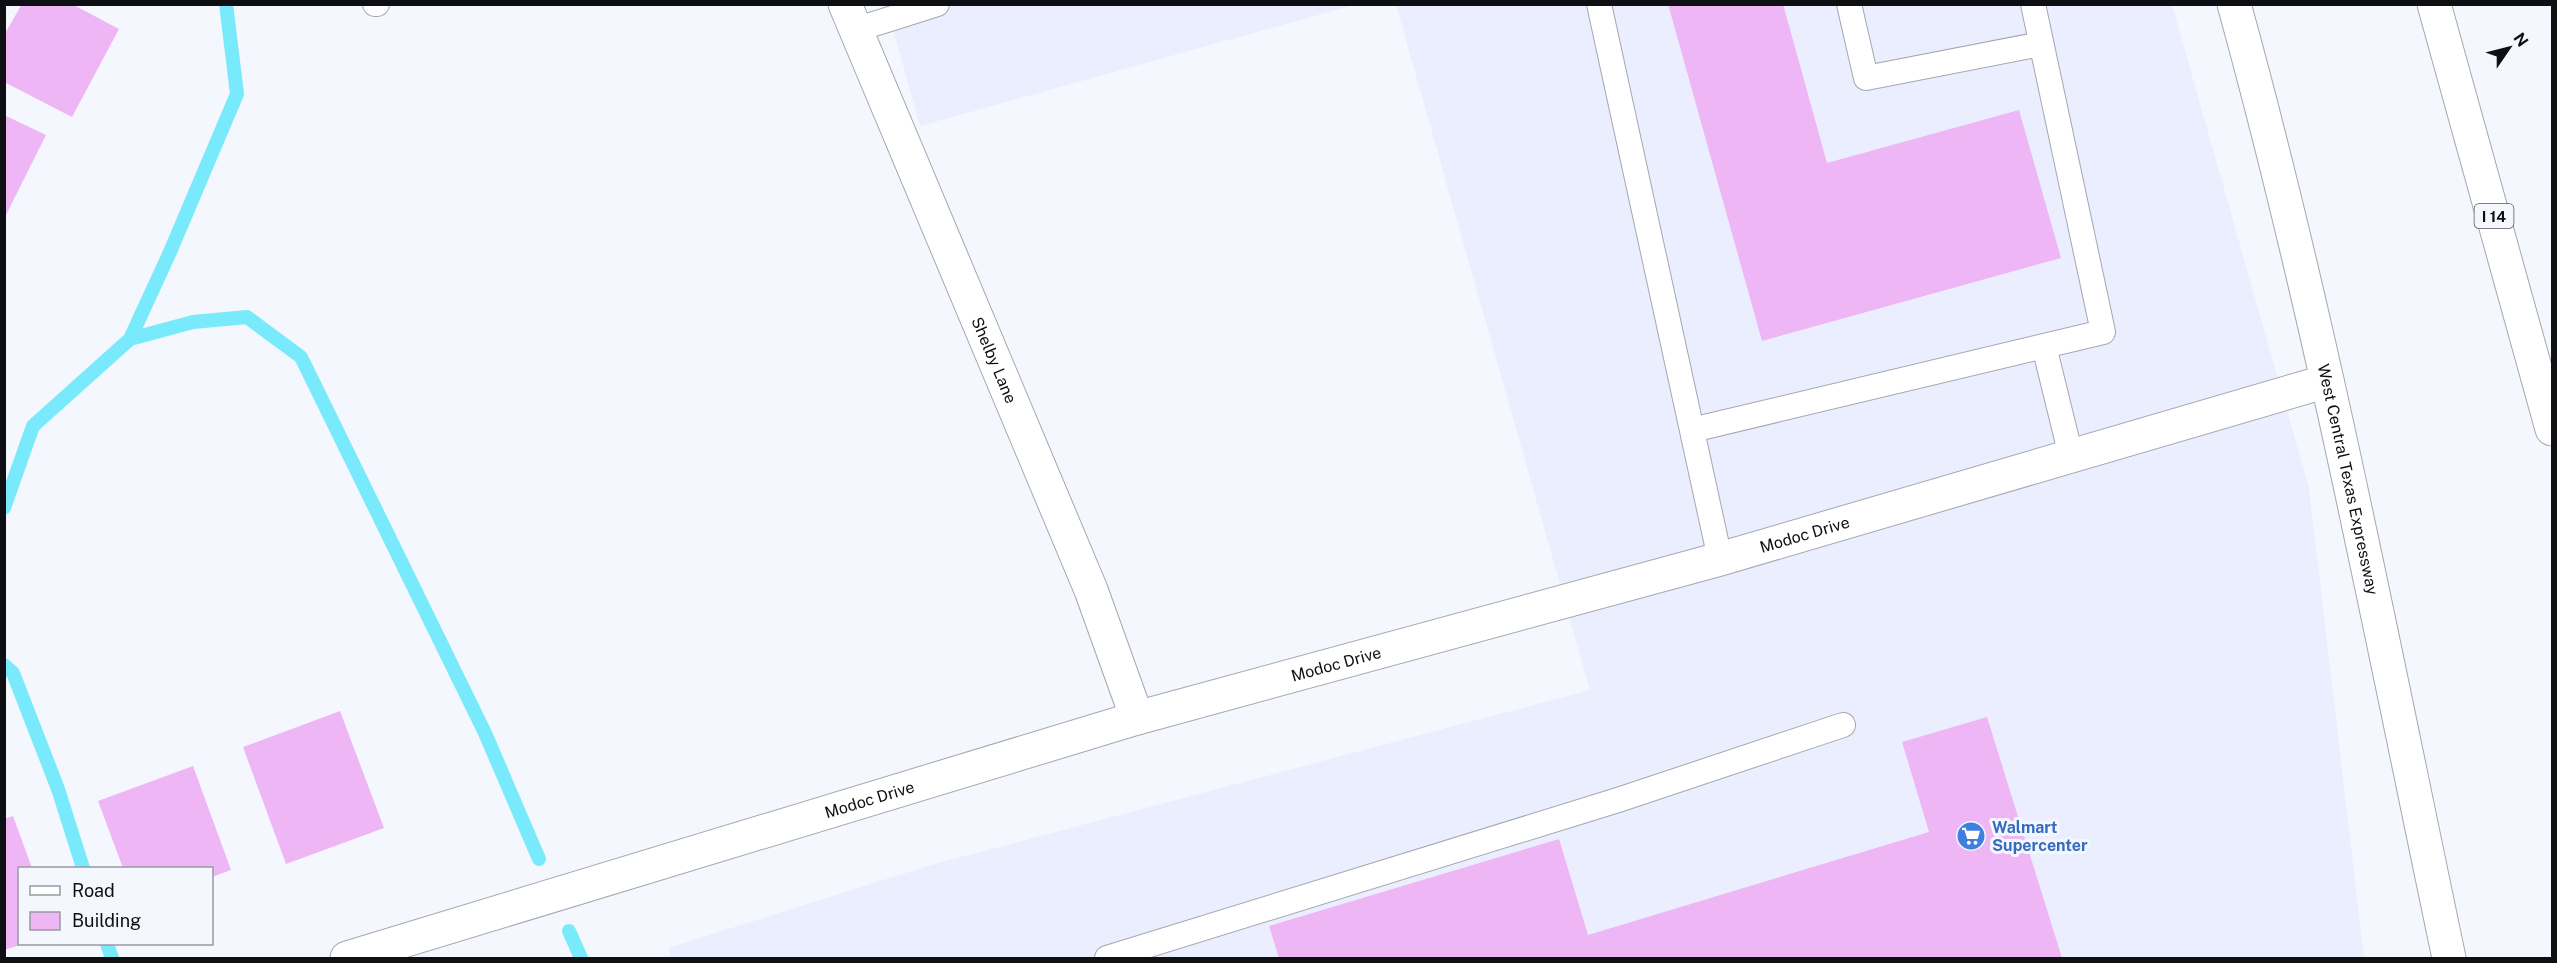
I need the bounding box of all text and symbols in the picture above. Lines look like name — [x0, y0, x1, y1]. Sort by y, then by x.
north arrow — [2479, 18, 2539, 78]
text: N — [2510, 29, 2532, 50]
road number: I 14 — [2474, 204, 2514, 228]
street label: Shelby Lane — [968, 314, 1021, 406]
street label: West Central Texas Expressway — [2314, 362, 2383, 597]
street label: Modoc Drive — [1757, 512, 1852, 556]
street label: Modoc Drive — [1289, 642, 1383, 685]
street label: Modoc Drive — [822, 777, 916, 822]
place label: Walmart Supercenter — [1992, 818, 2088, 855]
supermarket icon: Walmart Supercenter — [1955, 820, 1987, 852]
legend — [18, 867, 213, 945]
text: Road — [72, 880, 115, 901]
text: Building — [72, 910, 141, 931]

